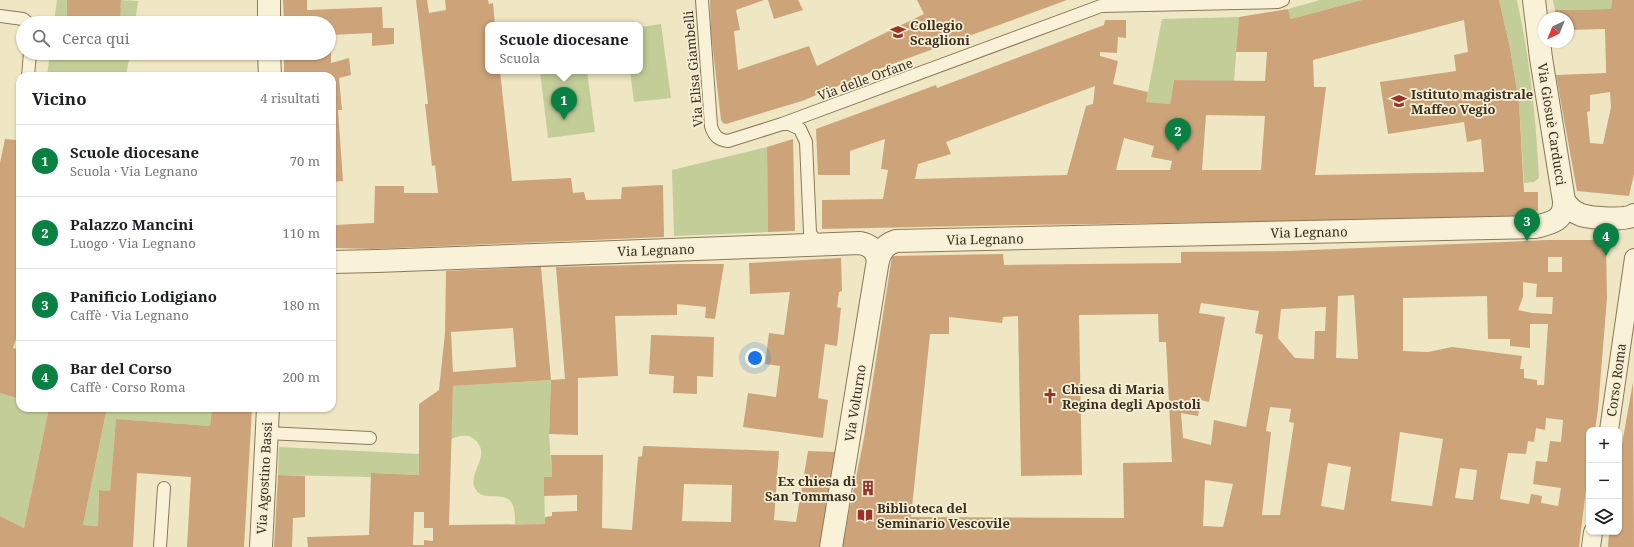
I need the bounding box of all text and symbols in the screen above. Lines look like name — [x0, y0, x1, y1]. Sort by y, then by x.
street label: Via Elisa Giambelli — [679, 10, 707, 128]
north arrow — [1538, 12, 1574, 48]
search box — [16, 16, 336, 60]
place label: Collegio Scaglioni — [910, 16, 970, 49]
popup — [485, 22, 643, 74]
school or university icon: Collegio Scaglioni — [889, 23, 907, 41]
icon: search — [30, 27, 52, 49]
text: Cerca qui — [62, 28, 130, 48]
text: Scuole diocesane — [499, 29, 629, 49]
text: Scuola — [499, 49, 540, 67]
street label: Via delle Orfane — [815, 53, 915, 105]
street label: Via Giosuè Carducci — [1533, 62, 1571, 186]
place label: Istituto magistrale Maffeo Vegio — [1411, 85, 1533, 118]
text: Vicino — [32, 87, 87, 110]
pin: 1 — [551, 87, 577, 120]
text: 4 risultati — [260, 89, 320, 107]
school or university icon: Istituto magistrale Maffeo Vegio — [1390, 92, 1408, 110]
pin: 2 — [1165, 118, 1191, 151]
text: Scuole diocesane — [70, 142, 199, 162]
text: 1 — [41, 152, 49, 170]
text: 70 m — [290, 152, 320, 170]
text: Scuola · Via Legnano — [70, 162, 198, 180]
pin: 3 — [1514, 208, 1540, 241]
text: Palazzo Mancini — [70, 214, 194, 234]
street label: Via Legnano — [1270, 222, 1348, 242]
pin: 4 — [1593, 223, 1619, 256]
text: 2 — [41, 224, 49, 242]
text: 110 m — [283, 224, 320, 242]
street label: Via Legnano — [946, 229, 1024, 249]
text: Luogo · Via Legnano — [70, 234, 196, 252]
street label: Via Legnano — [617, 240, 695, 260]
text: Panificio Lodigiano — [70, 286, 217, 306]
text: 3 — [41, 296, 49, 314]
text: 180 m — [283, 296, 320, 314]
text: Caffè · Via Legnano — [70, 306, 189, 324]
street label: Corso Roma — [1602, 342, 1630, 418]
your location — [745, 348, 765, 368]
text: Bar del Corso — [70, 358, 172, 378]
street label: Via Volturno — [840, 363, 870, 443]
text: 4 — [41, 368, 49, 386]
text: 200 m — [283, 368, 320, 386]
text: Caffè · Corso Roma — [70, 378, 185, 396]
place label: Chiesa di Maria Regina degli Apostoli — [1062, 380, 1201, 413]
church icon: Chiesa di Maria Regina degli Apostoli — [1041, 387, 1059, 405]
street label: Via Agostino Bassi — [252, 421, 276, 535]
map controls — [1586, 427, 1622, 535]
button: + — [1586, 427, 1622, 463]
button: − — [1586, 463, 1622, 499]
place label: Ex chiesa di San Tommaso — [765, 472, 856, 505]
building icon: Ex chiesa di San Tommaso — [859, 479, 877, 497]
place label: Biblioteca del Seminario Vescovile — [877, 499, 1010, 532]
button: layers — [1586, 499, 1622, 535]
library icon: Biblioteca del Seminario Vescovile — [856, 506, 874, 524]

